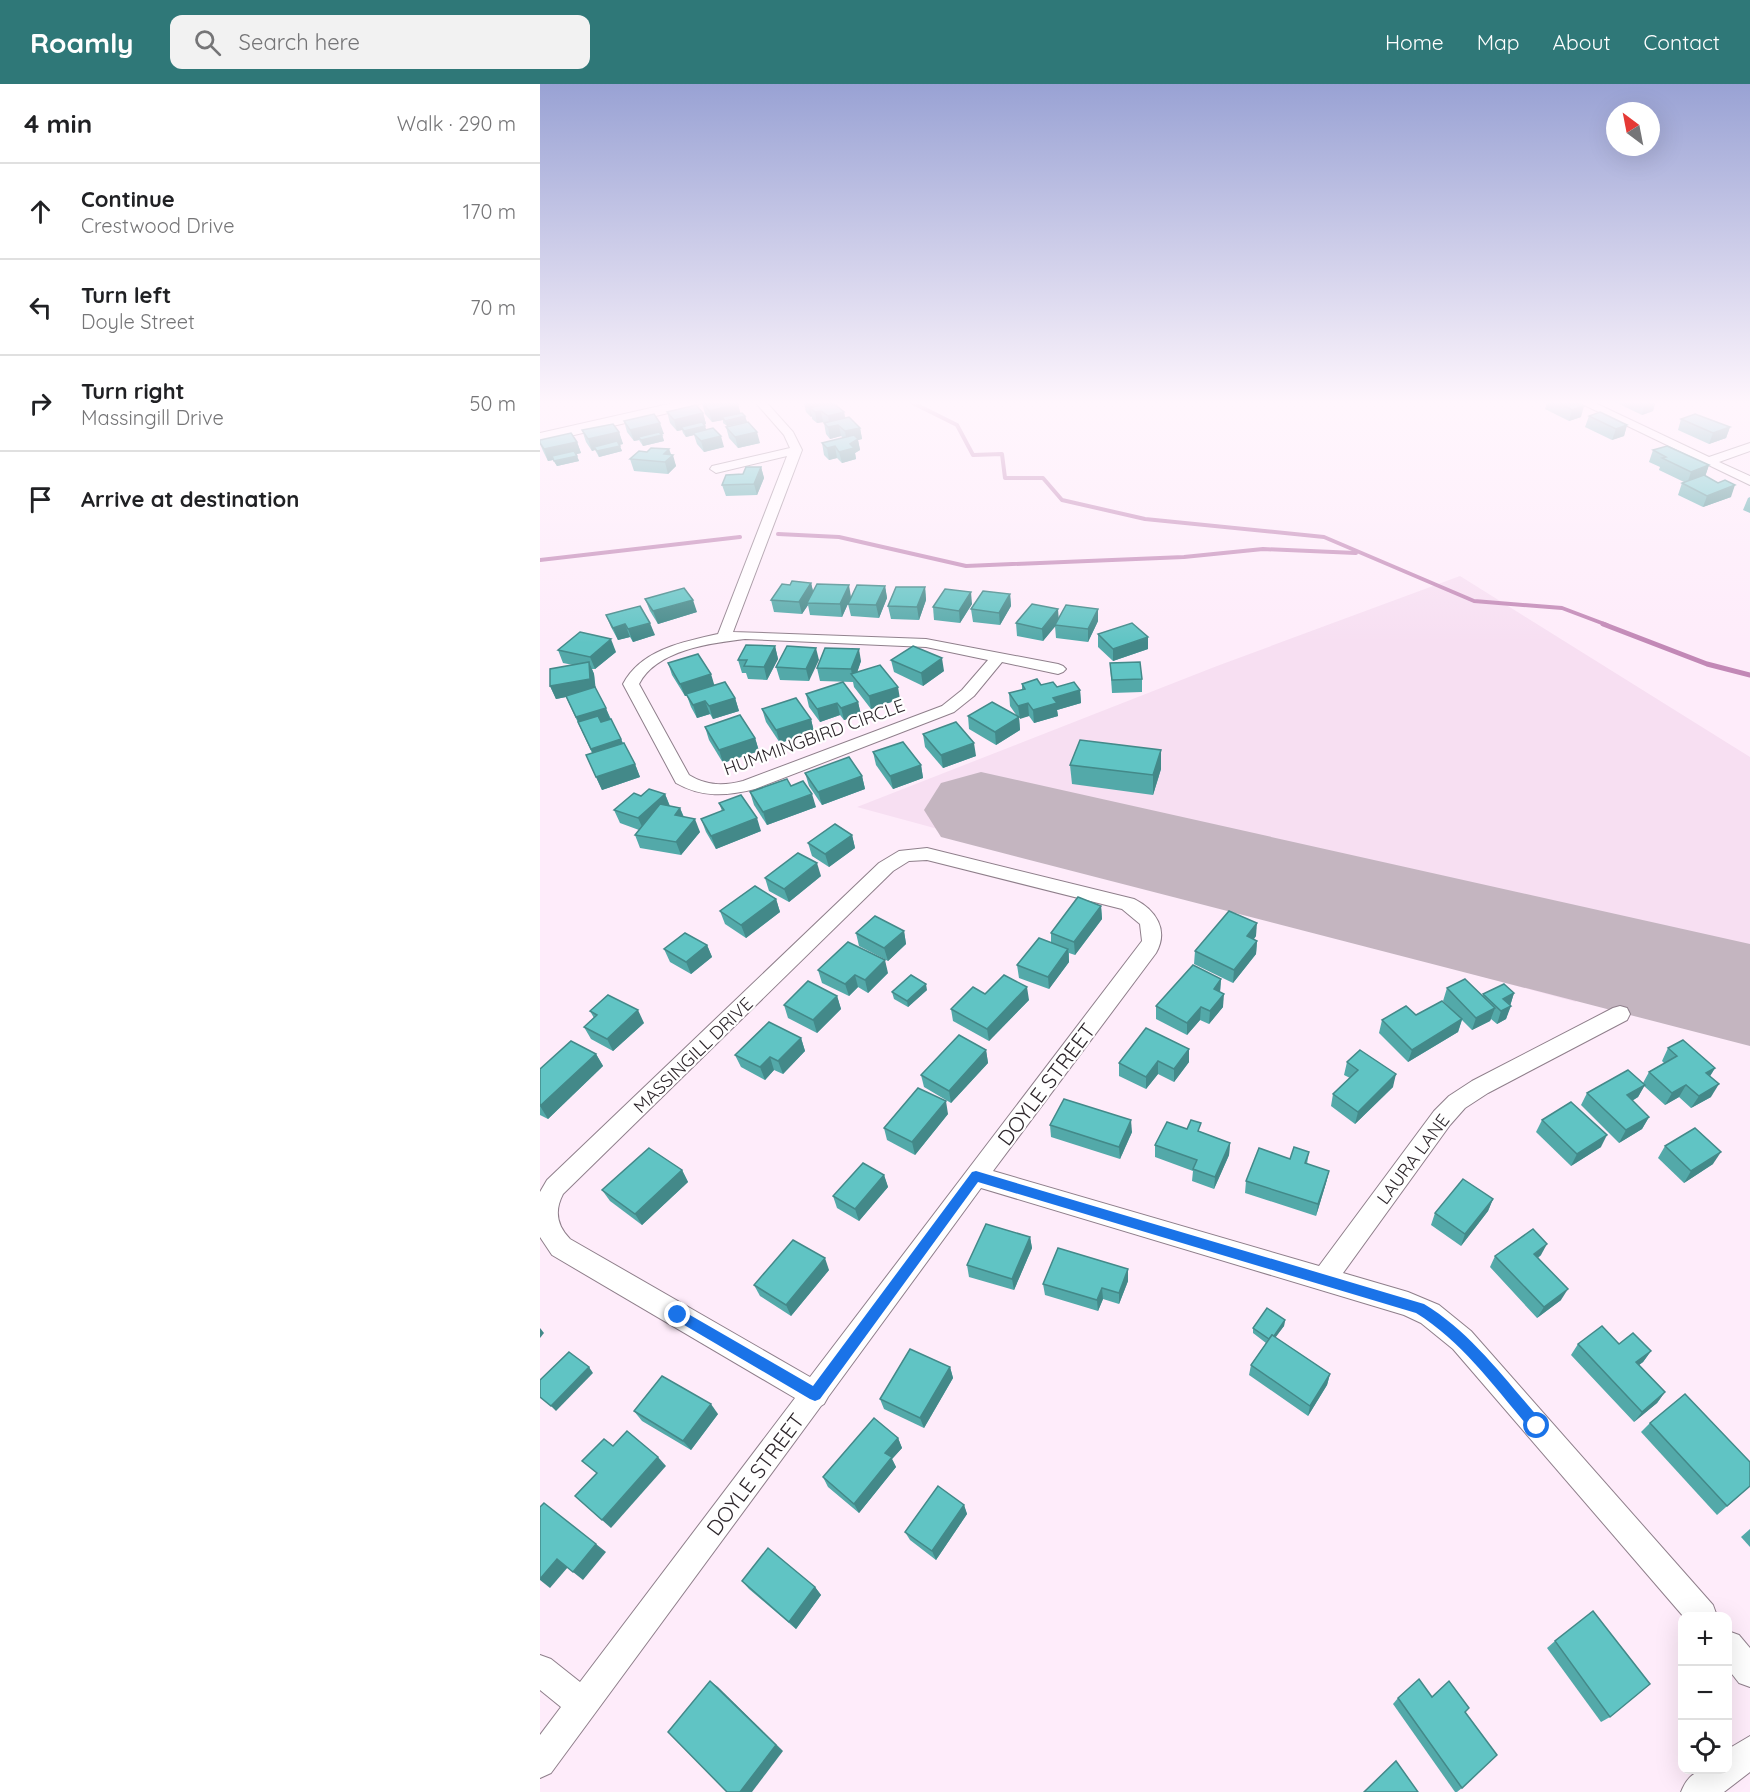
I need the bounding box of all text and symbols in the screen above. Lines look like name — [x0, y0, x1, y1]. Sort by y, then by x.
search box — [170, 15, 590, 69]
text: Roamly — [30, 25, 134, 60]
icon: search — [191, 26, 224, 59]
text: Search here — [239, 28, 360, 56]
text: Home — [1385, 29, 1444, 55]
text: Map — [1477, 29, 1520, 55]
text: About — [1553, 29, 1611, 55]
text: Contact — [1644, 29, 1720, 55]
north arrow — [1606, 102, 1660, 156]
text: 4 min — [24, 107, 92, 140]
text: Walk · 290 m — [397, 111, 516, 136]
text: Continue — [81, 185, 175, 213]
icon: ahead — [24, 195, 57, 228]
text: 170 m — [463, 199, 516, 224]
text: Crestwood Drive — [81, 213, 235, 238]
text: Turn left — [81, 281, 171, 309]
icon: left — [24, 291, 57, 324]
text: 70 m — [470, 295, 516, 320]
text: Doyle Street — [81, 309, 195, 334]
text: Turn right — [81, 377, 185, 405]
icon: right — [24, 387, 57, 420]
text: 50 m — [470, 391, 516, 416]
text: Massingill Drive — [81, 405, 224, 430]
icon: arrive — [24, 483, 57, 516]
text: Arrive at destination — [81, 485, 299, 513]
street label: HUMMINGBIRD CIRCLE — [720, 693, 908, 781]
street label: MASSINGILL DRIVE — [628, 992, 758, 1118]
street label: DOYLE STREET — [992, 1018, 1100, 1150]
street label: LAURA LANE — [1372, 1109, 1454, 1209]
route end — [664, 1301, 690, 1327]
street label: DOYLE STREET — [701, 1408, 809, 1540]
route start — [1523, 1412, 1549, 1438]
map controls — [1678, 1612, 1732, 1774]
button: + — [1678, 1612, 1732, 1666]
button: − — [1678, 1666, 1732, 1720]
button: locate — [1678, 1720, 1732, 1774]

